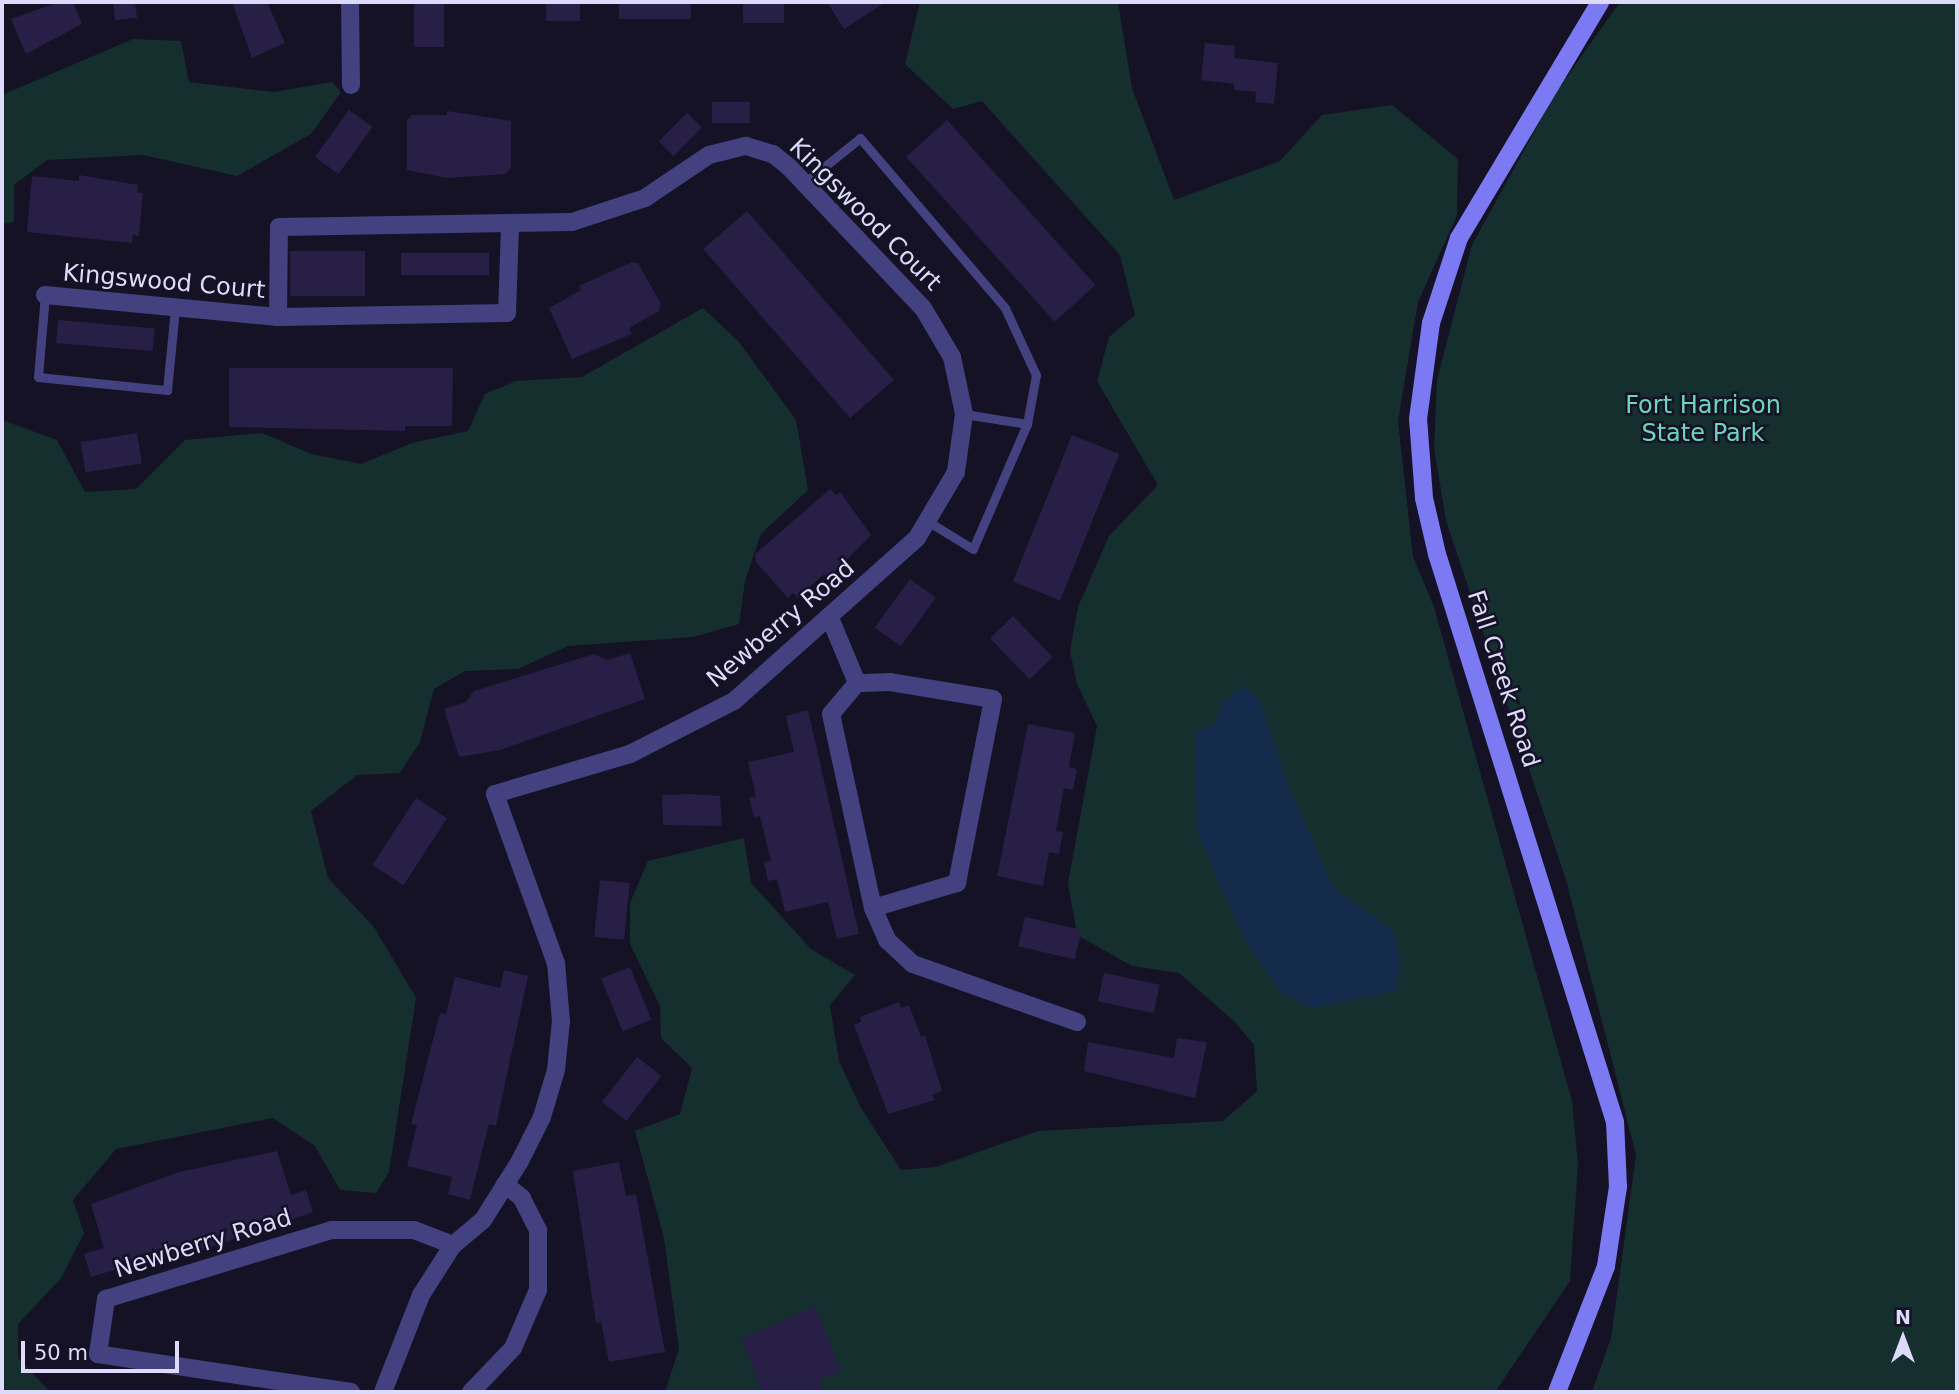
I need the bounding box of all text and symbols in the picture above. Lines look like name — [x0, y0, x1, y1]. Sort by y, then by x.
street label: Kingswood Court — [783, 133, 947, 297]
street label: Kingswood Court — [62, 259, 266, 305]
park label: Fort Harrison State Park — [1625, 392, 1781, 448]
street label: Newberry Road — [701, 554, 861, 694]
street label: Fall Creek Road — [1461, 587, 1545, 771]
street label: Newberry Road — [111, 1203, 295, 1285]
north arrow — [1868, 1303, 1938, 1373]
text: N — [1895, 1306, 1911, 1328]
scale bar — [24, 1328, 182, 1372]
text: 50 m — [34, 1341, 88, 1365]

